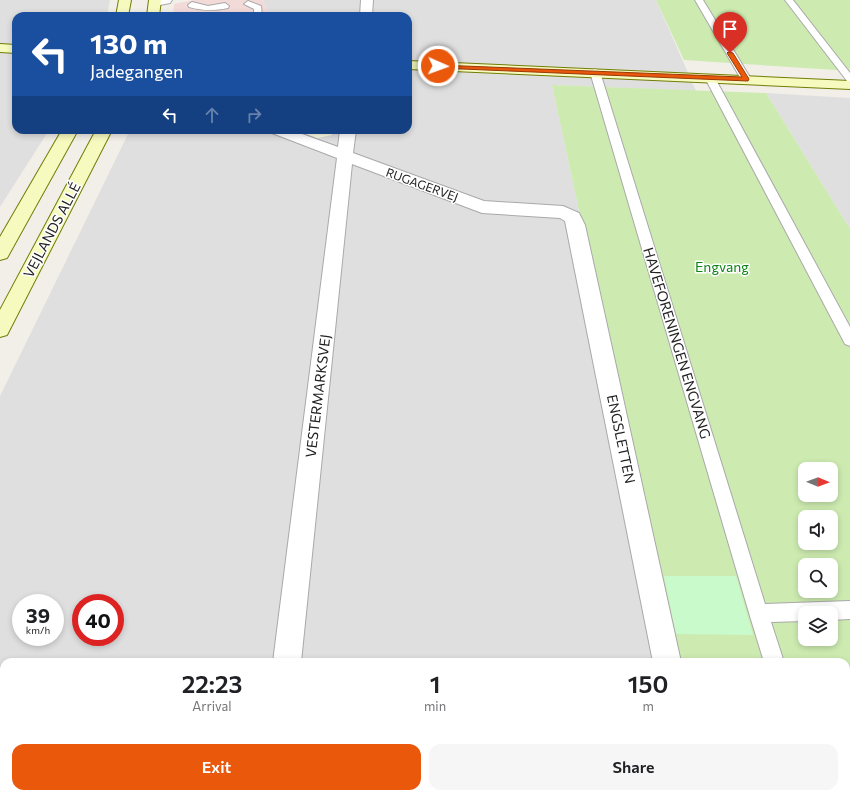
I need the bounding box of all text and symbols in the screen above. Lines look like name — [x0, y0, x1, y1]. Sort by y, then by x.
pin — [713, 12, 747, 53]
icon: arrive — [719, 18, 741, 40]
text: 130 m — [90, 26, 167, 60]
icon: left — [24, 28, 76, 80]
position arrow — [417, 45, 459, 87]
text: Jadegangen — [90, 60, 183, 82]
icon: left — [159, 104, 181, 126]
icon: ahead — [201, 104, 223, 126]
icon: right — [243, 104, 265, 126]
street label: RUGAGERVEJ — [384, 165, 460, 205]
street label: VEJLANDS ALLÉ — [19, 179, 84, 280]
street label: HAVEFORENINGEN ENGVANG — [640, 245, 715, 441]
park label: Engvang — [695, 258, 749, 275]
street label: VESTERMARKSVEJ — [301, 333, 334, 459]
street label: ENGSLETTEN — [604, 393, 639, 485]
north arrow — [798, 462, 838, 502]
map controls — [798, 462, 838, 646]
button: sound — [798, 510, 838, 550]
button: search — [798, 558, 838, 598]
speed limit sign: 40 — [72, 594, 124, 646]
text: 39 — [26, 603, 50, 627]
button: layers — [798, 606, 838, 646]
text: km/h — [26, 624, 50, 636]
text: 22:23 — [182, 669, 242, 698]
text: 1 — [430, 669, 440, 698]
text: 150 — [628, 669, 668, 698]
text: Arrival — [192, 698, 232, 714]
text: min — [424, 698, 446, 714]
text: m — [642, 698, 654, 714]
button: Exit — [12, 744, 421, 790]
button: Share — [429, 744, 838, 790]

